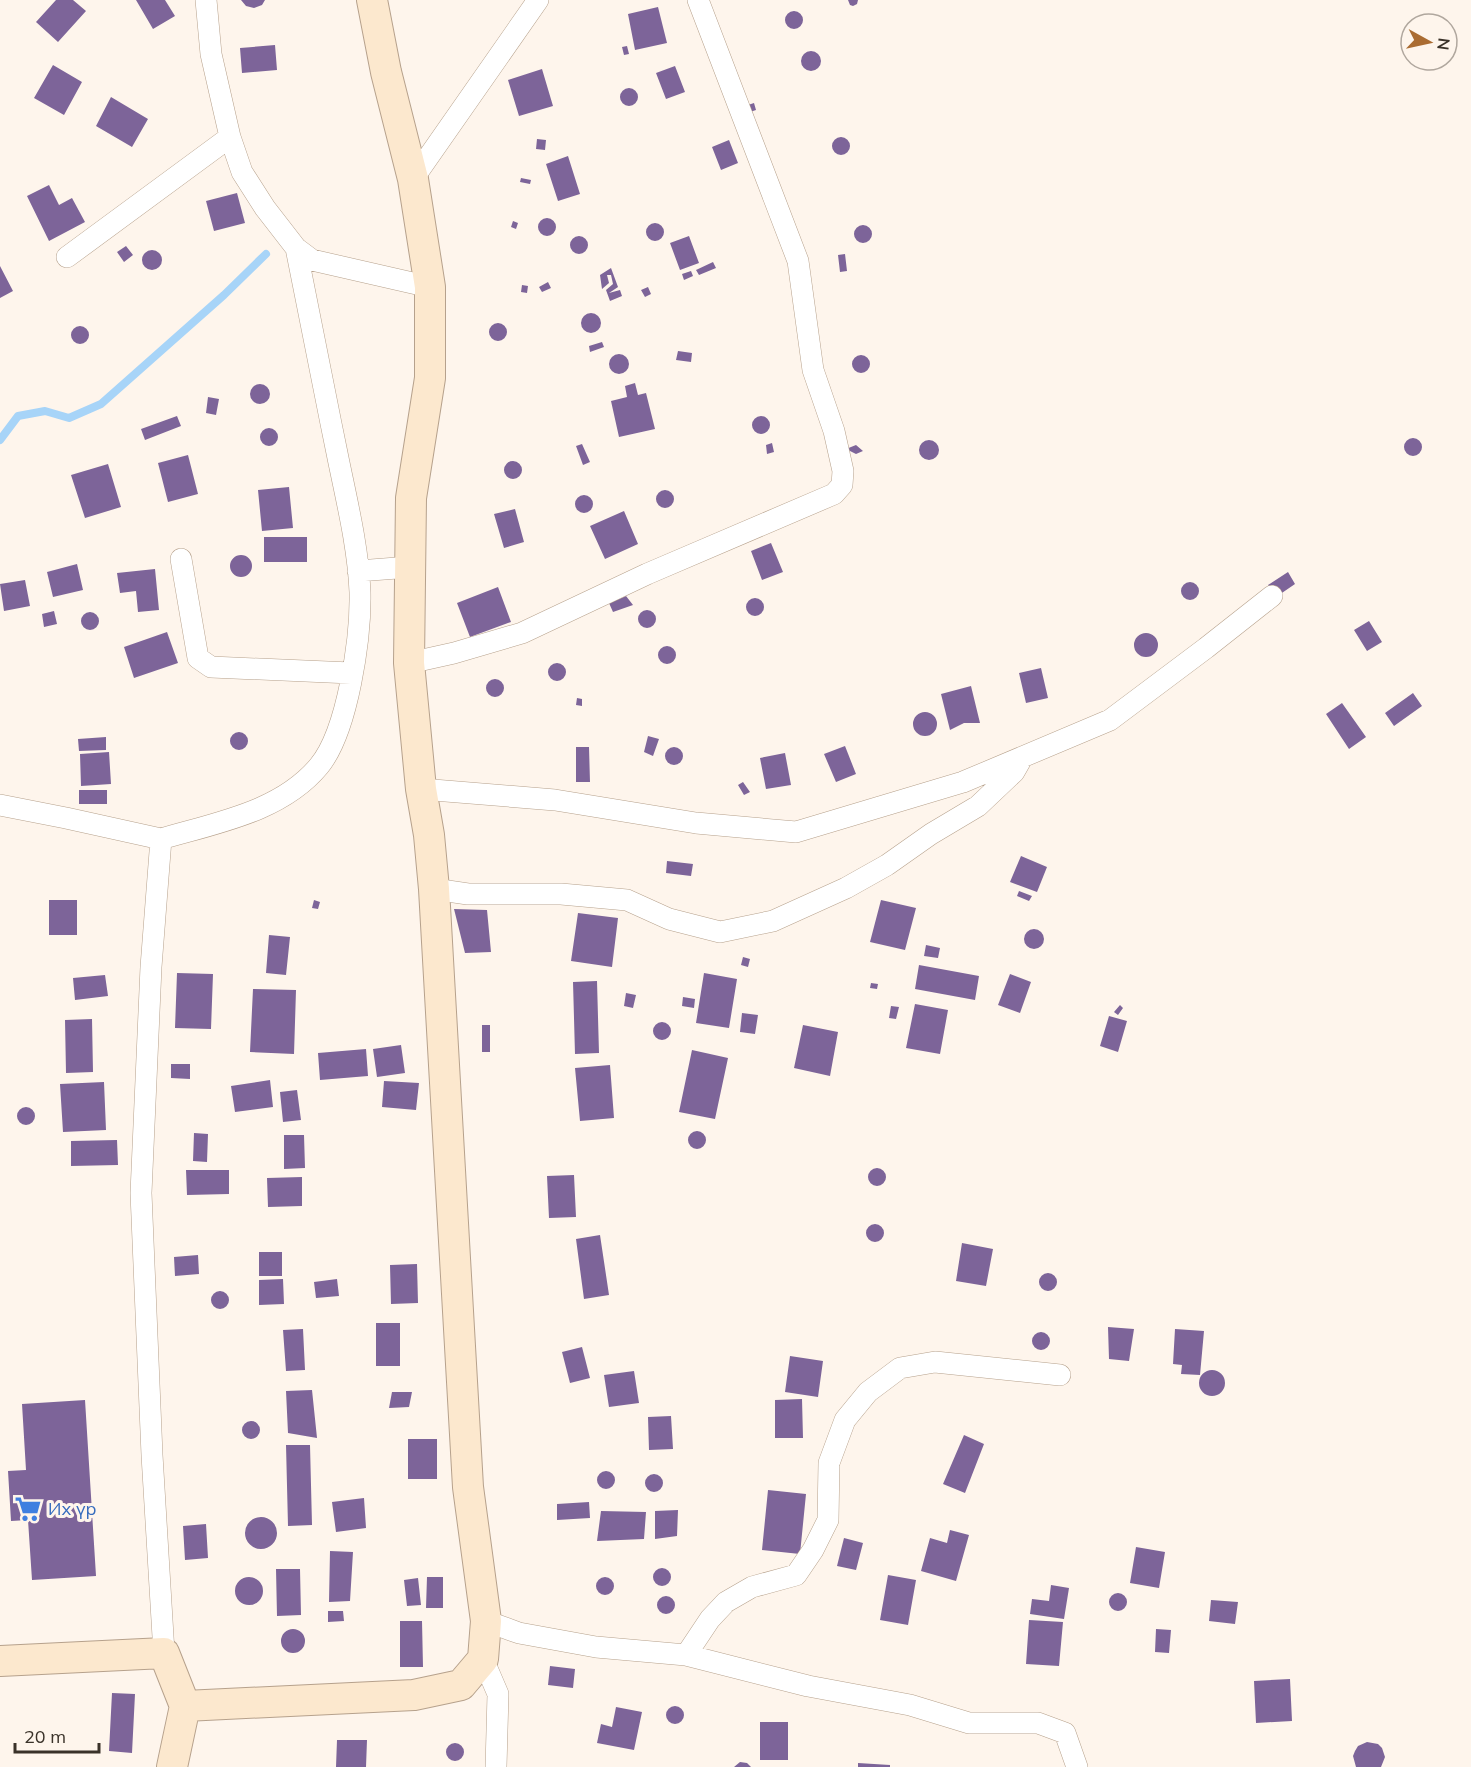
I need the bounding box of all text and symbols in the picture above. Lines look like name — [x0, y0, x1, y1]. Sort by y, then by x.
north arrow — [1399, 12, 1459, 72]
text: N — [1433, 37, 1455, 51]
supermarket icon: Их үр — [13, 1494, 43, 1524]
place label: Их үр — [48, 1497, 97, 1520]
scale bar — [15, 1716, 99, 1754]
text: 20 m — [24, 1725, 66, 1748]

